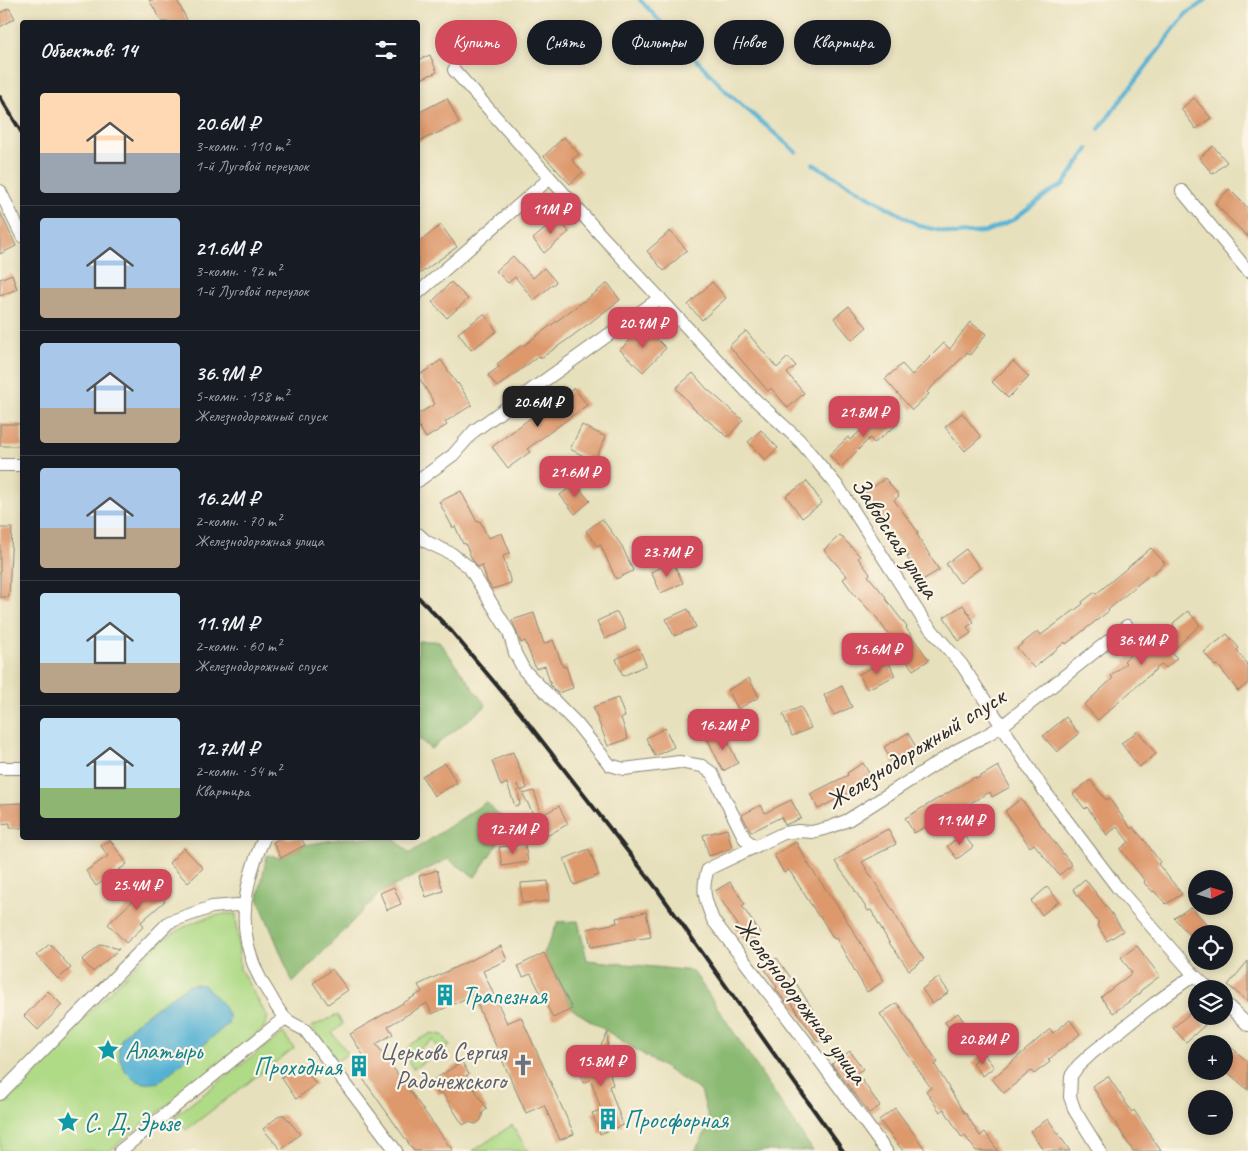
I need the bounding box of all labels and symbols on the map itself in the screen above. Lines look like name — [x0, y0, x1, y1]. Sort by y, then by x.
pin: 11M ₽ — [516, 192, 586, 235]
pin: 20.9M ₽ — [597, 306, 689, 349]
pin: 20.6M ₽ — [492, 386, 584, 428]
pin: 21.8M ₽ — [818, 396, 910, 438]
pin: 21.6M ₽ — [529, 456, 621, 498]
street label: Заводская улица — [844, 471, 947, 606]
pin: 23.7M ₽ — [621, 536, 713, 578]
pin: 36.9M ₽ — [1096, 624, 1188, 666]
pin: 15.6M ₽ — [831, 632, 923, 675]
street label: Железнодорожный спуск — [820, 679, 1014, 817]
pin: 16.2M ₽ — [677, 708, 769, 751]
pin: 11.9M ₽ — [914, 804, 1006, 846]
pin: 12.7M ₽ — [467, 812, 559, 855]
pin: 25.4M ₽ — [91, 868, 183, 911]
north arrow — [1188, 870, 1232, 915]
street label: Железнодорожная улица — [728, 911, 876, 1092]
place label: Трапезная — [462, 980, 548, 1012]
building icon: Трапезная — [432, 982, 458, 1008]
pin: 20.8M ₽ — [937, 1022, 1029, 1065]
place label: Алатырь — [125, 1035, 204, 1067]
place label: Церковь Сергия Радонежского — [379, 1036, 509, 1097]
place icon: Алатырь — [95, 1037, 121, 1063]
pin: 15.8M ₽ — [555, 1044, 647, 1087]
place label: Проходная — [253, 1051, 343, 1083]
church icon: Церковь Сергия Радонежского — [510, 1052, 536, 1078]
building icon: Проходная — [346, 1053, 372, 1079]
place label: Просфорная — [624, 1104, 729, 1136]
building icon: Просфорная — [595, 1106, 621, 1132]
place label: С. Д. Эрьзе — [84, 1107, 181, 1139]
place icon: С. Д. Эрьзе — [55, 1109, 81, 1135]

